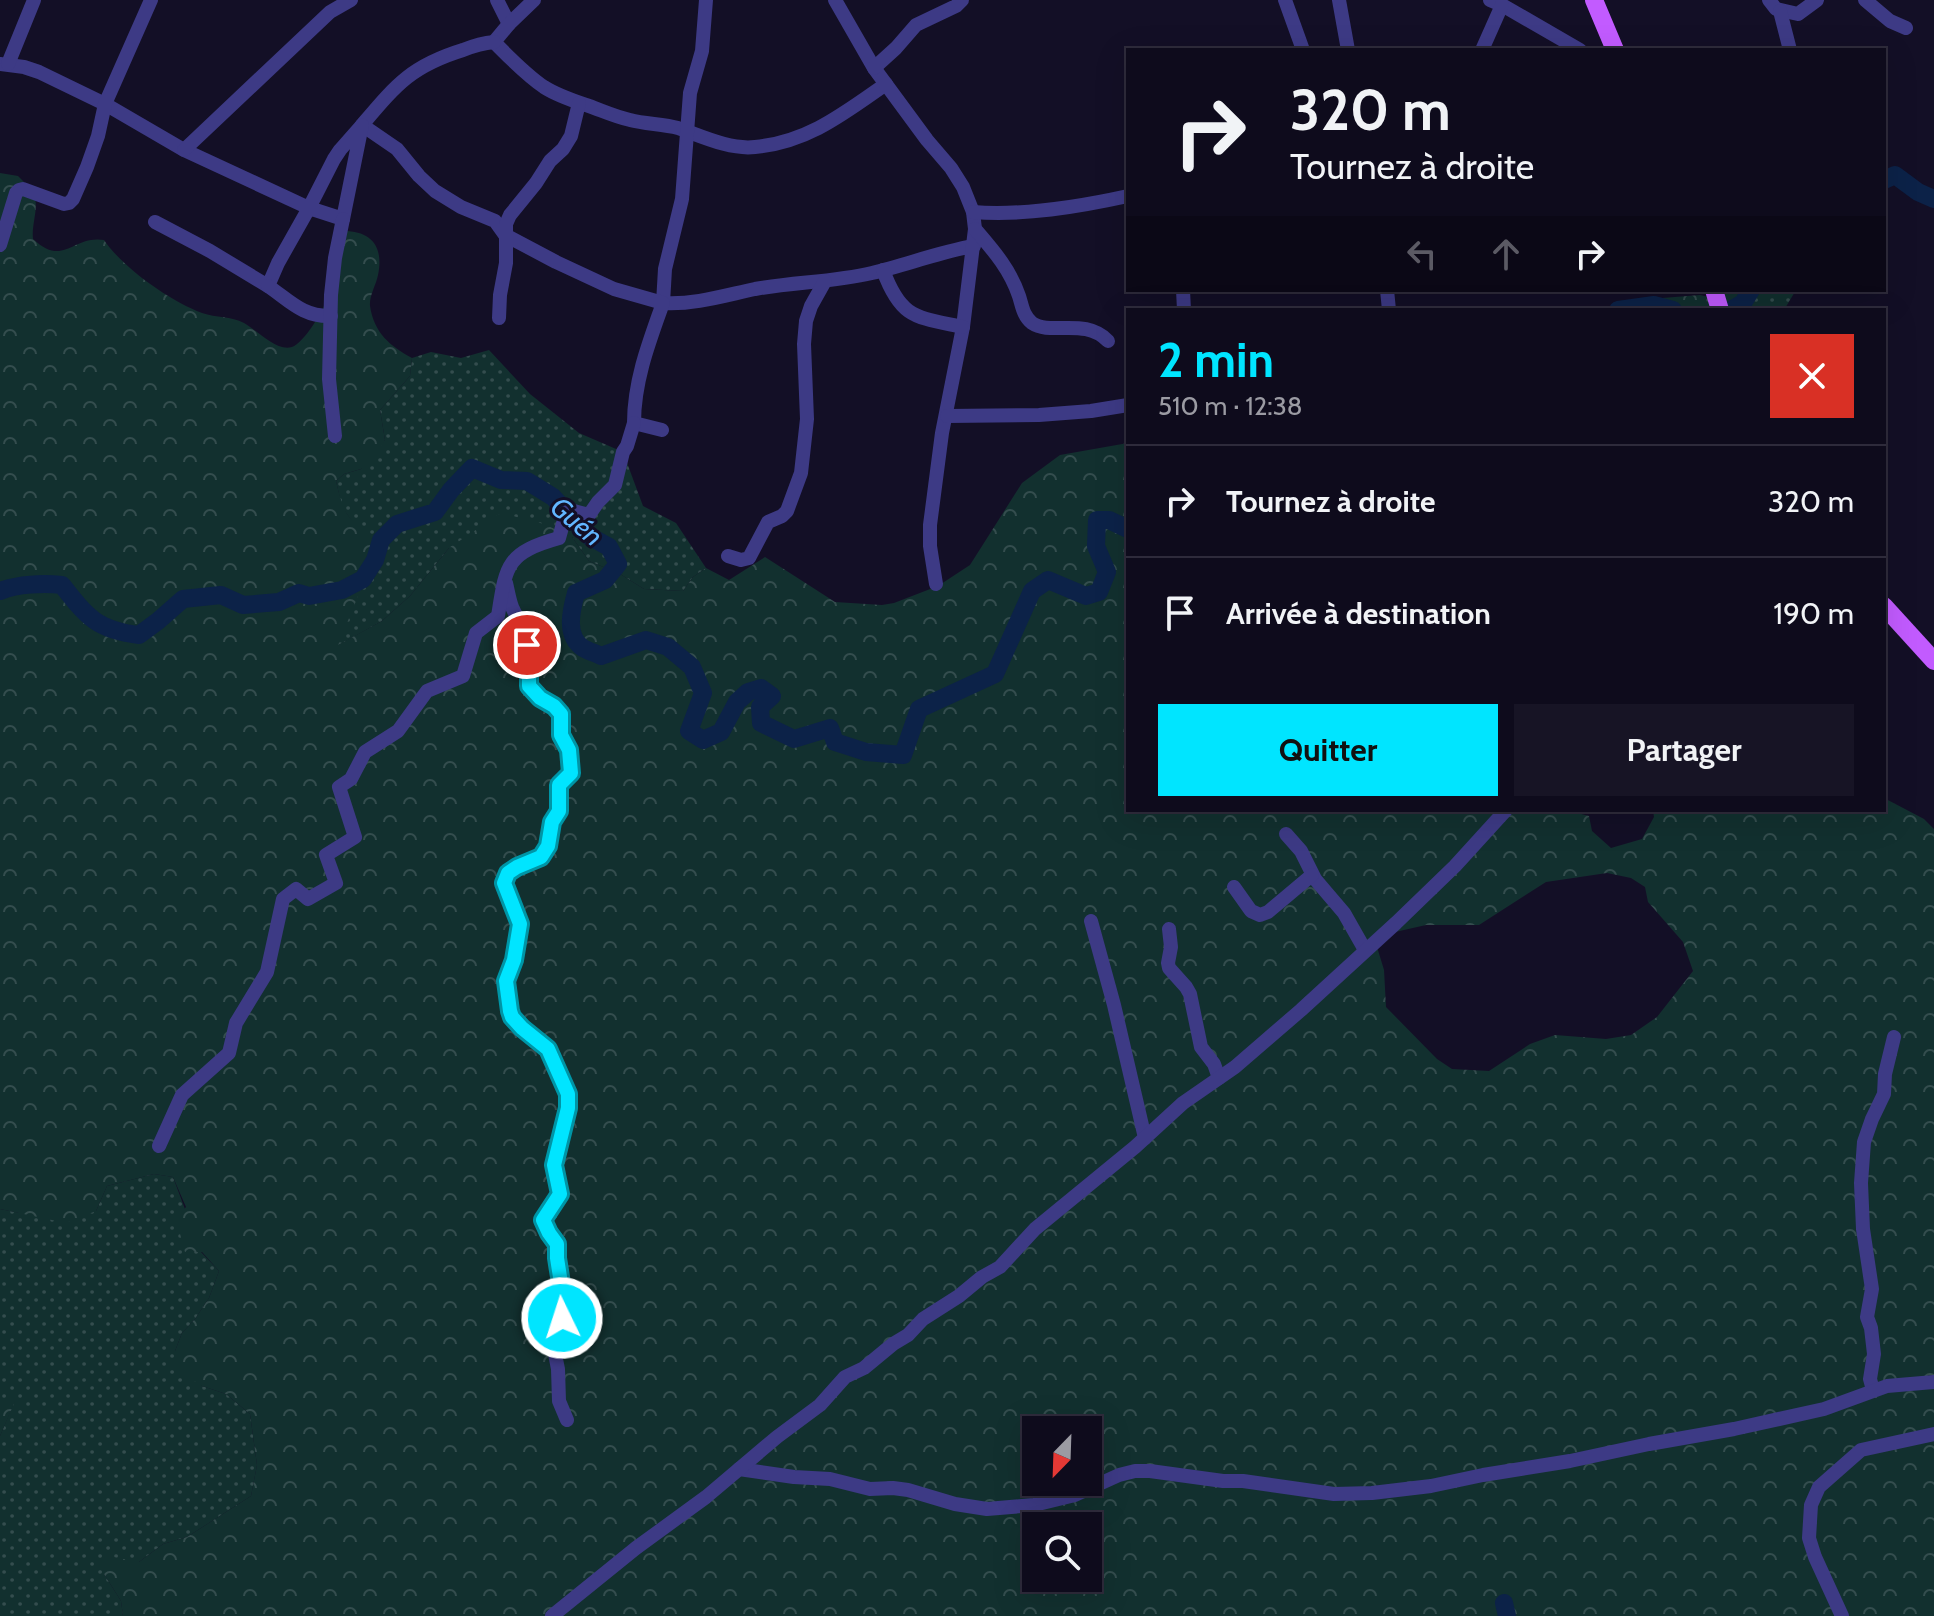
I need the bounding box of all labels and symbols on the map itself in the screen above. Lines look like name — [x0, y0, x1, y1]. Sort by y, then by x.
water label: Guén — [544, 489, 610, 553]
pin — [493, 611, 561, 679]
position arrow — [520, 1276, 604, 1360]
north arrow — [1022, 1416, 1102, 1496]

